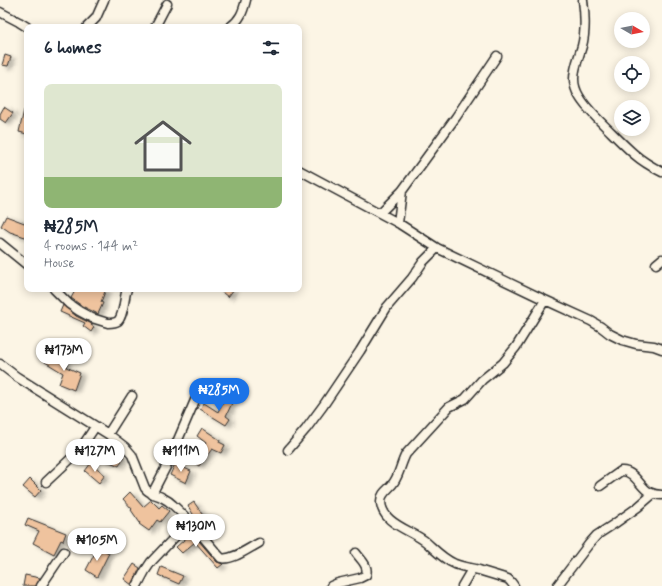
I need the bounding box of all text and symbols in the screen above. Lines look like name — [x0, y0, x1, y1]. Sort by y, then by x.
north arrow — [614, 12, 650, 48]
map controls — [614, 12, 650, 136]
text: 6 homes — [44, 37, 102, 59]
icon: filters — [260, 37, 282, 59]
button: locate — [614, 56, 650, 92]
button: layers — [614, 100, 650, 136]
icon: home — [127, 110, 199, 182]
text: ₦285M — [44, 216, 98, 238]
text: 4 rooms · 144 m² — [44, 238, 138, 255]
text: House — [44, 255, 75, 272]
pin: ₦173M — [36, 338, 92, 372]
text: ₦173M — [45, 342, 83, 359]
pin: ₦285M — [191, 378, 247, 412]
text: ₦285M — [198, 382, 240, 399]
pin: ₦127M — [67, 439, 123, 473]
pin: ₦111M — [153, 439, 209, 473]
text: ₦127M — [75, 443, 115, 460]
text: ₦111M — [162, 443, 200, 460]
pin: ₦130M — [168, 514, 224, 548]
text: ₦130M — [176, 518, 216, 535]
pin: ₦105M — [69, 528, 125, 562]
text: ₦105M — [76, 532, 118, 549]

